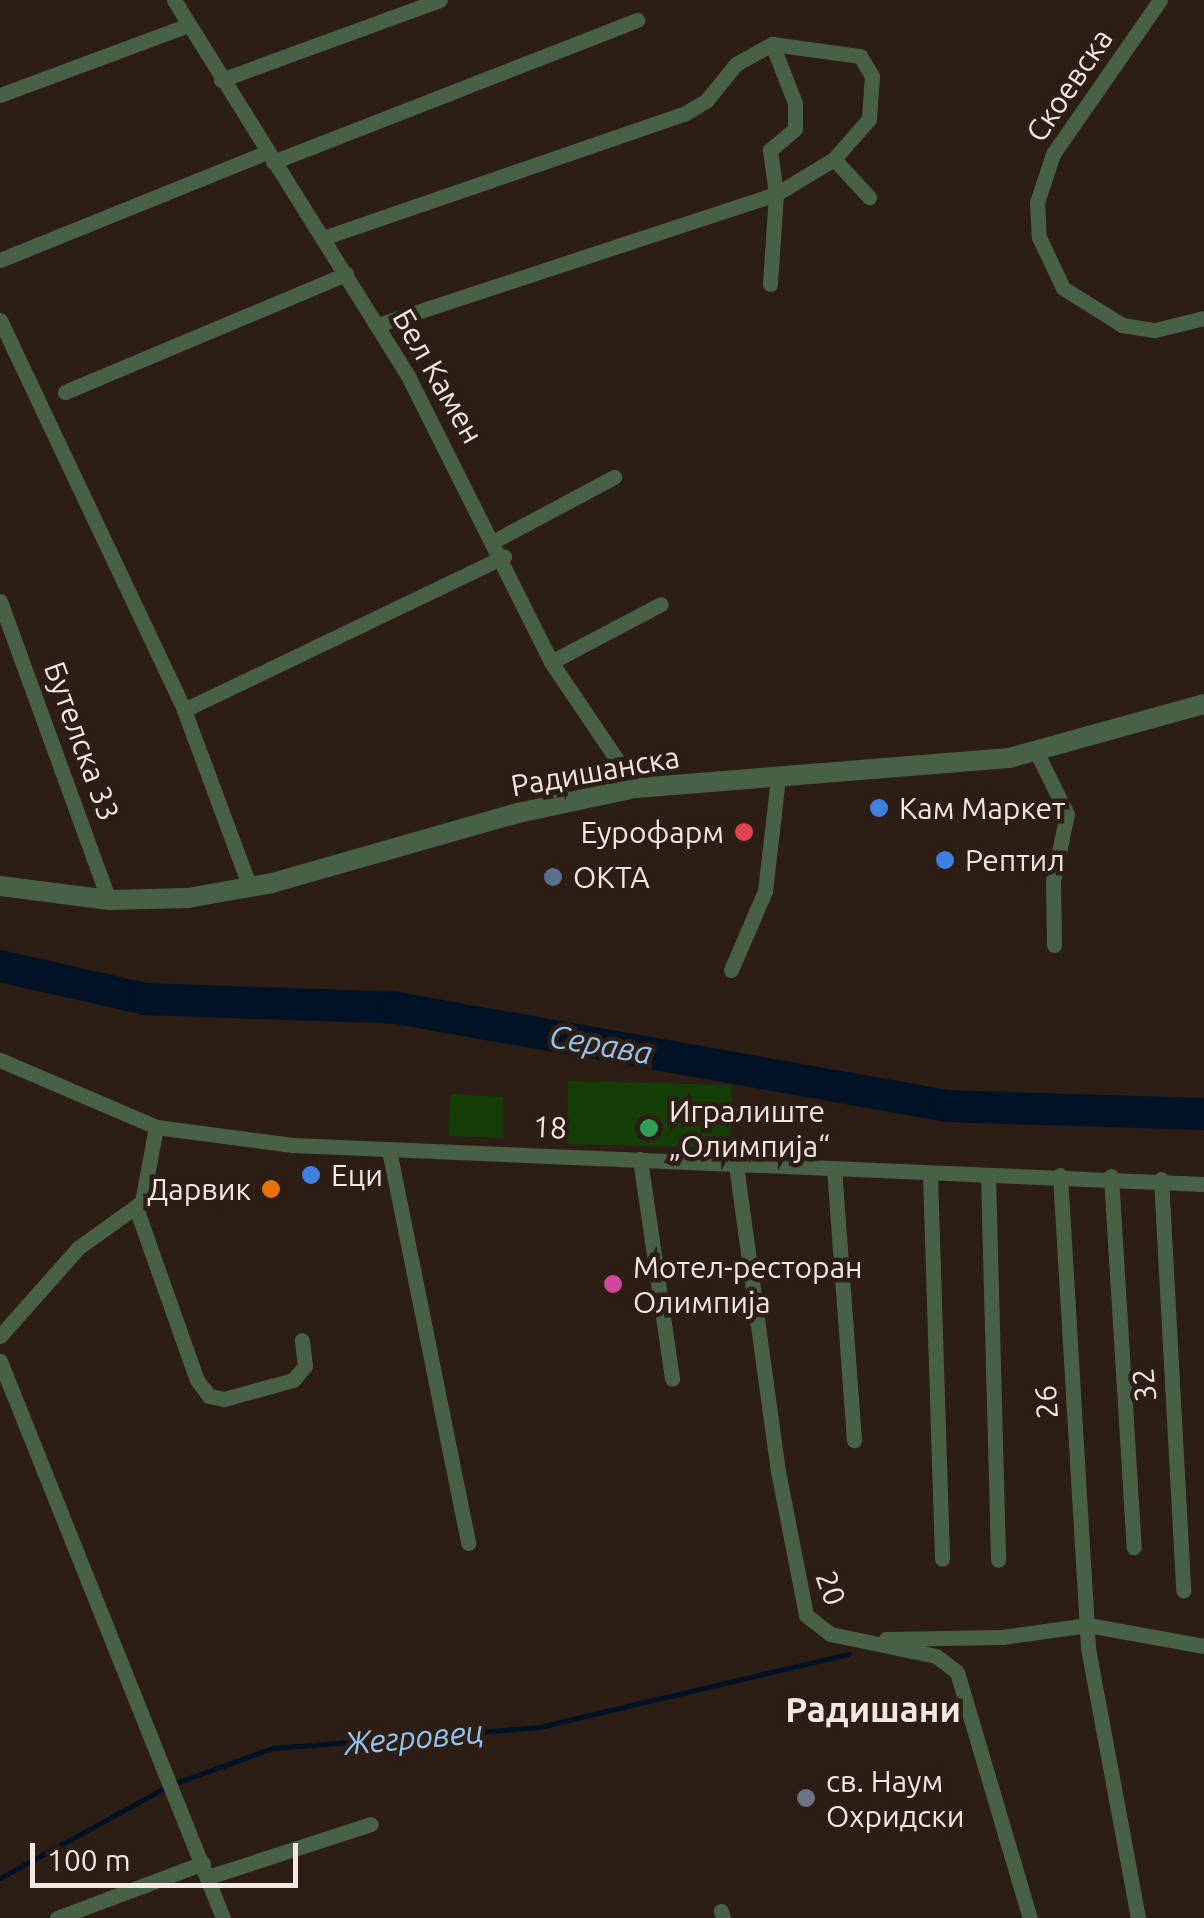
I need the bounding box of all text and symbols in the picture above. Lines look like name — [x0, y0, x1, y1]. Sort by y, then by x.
street label: Скоевска — [1018, 22, 1120, 148]
street label: Бел Камен — [385, 302, 491, 450]
street label: Бутелска 33 — [37, 657, 127, 825]
street label: Радишанска — [508, 738, 682, 804]
place label: Кам Маркет — [899, 790, 1065, 826]
marker: Кам Маркет — [868, 797, 890, 819]
place label: Еурофарм — [580, 814, 724, 850]
marker: Еурофарм — [733, 821, 755, 843]
place label: Рептил — [965, 842, 1065, 878]
marker: Рептил — [934, 849, 956, 871]
place label: ОКТА — [573, 859, 650, 895]
marker: ОКТА — [542, 866, 564, 888]
water label: Серава — [547, 1016, 655, 1072]
place label: Игралиште „Олимпија“ — [669, 1093, 830, 1164]
street label: 18 — [532, 1108, 568, 1146]
marker: Игралиште „Олимпија“ — [638, 1117, 660, 1139]
place label: Еци — [331, 1157, 383, 1193]
marker: Еци — [300, 1164, 322, 1186]
place label: Дарвик — [147, 1171, 251, 1207]
marker: Дарвик — [260, 1178, 282, 1200]
place label: Мотел-ресторан Олимпија — [633, 1249, 863, 1320]
marker: Мотел-ресторан Олимпија — [602, 1273, 624, 1295]
street label: 32 — [1124, 1366, 1164, 1404]
street label: 26 — [1027, 1384, 1065, 1420]
street label: 20 — [808, 1566, 854, 1610]
district label: Радишани — [785, 1688, 961, 1730]
water label: Жегровец — [343, 1712, 485, 1762]
place label: св. Наум Охридски — [826, 1763, 964, 1834]
marker: св. Наум Охридски — [795, 1787, 817, 1809]
scale bar — [35, 1823, 302, 1885]
text: 100 m — [47, 1843, 131, 1877]

